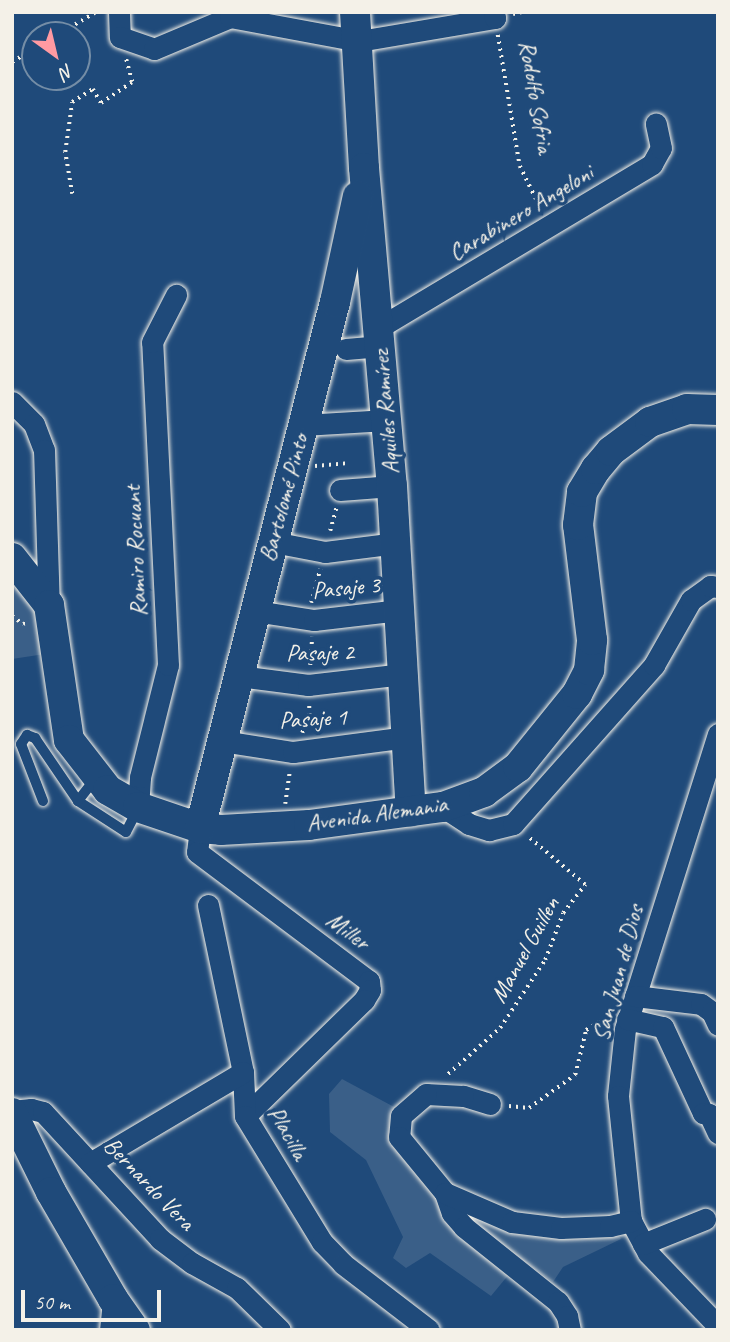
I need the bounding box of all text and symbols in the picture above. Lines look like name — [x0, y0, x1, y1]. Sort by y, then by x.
north arrow — [21, 21, 91, 91]
street label: Rodolfo Sofria — [512, 38, 560, 156]
text: N — [55, 59, 78, 85]
street label: Carabinero Angeloni — [444, 159, 598, 267]
street label: Aquiles Ramírez — [366, 349, 406, 475]
street label: Bartolomé Pinto — [253, 431, 315, 565]
street label: Ramiro Rocuant — [118, 485, 154, 617]
street label: Pasaje 3 — [311, 571, 381, 605]
street label: Pasaje 2 — [286, 638, 354, 668]
street label: Pasaje 1 — [278, 703, 348, 735]
street label: Avenida Alemania — [305, 790, 449, 838]
street label: Manuel Guillen — [484, 892, 566, 1008]
street label: San Juan de Dios — [586, 902, 650, 1044]
street label: Miller — [321, 905, 375, 957]
street label: Placilla — [261, 1101, 315, 1165]
street label: Bernardo Vera — [97, 1131, 201, 1237]
scale bar — [24, 1276, 164, 1320]
text: 50 m — [34, 1289, 70, 1315]

